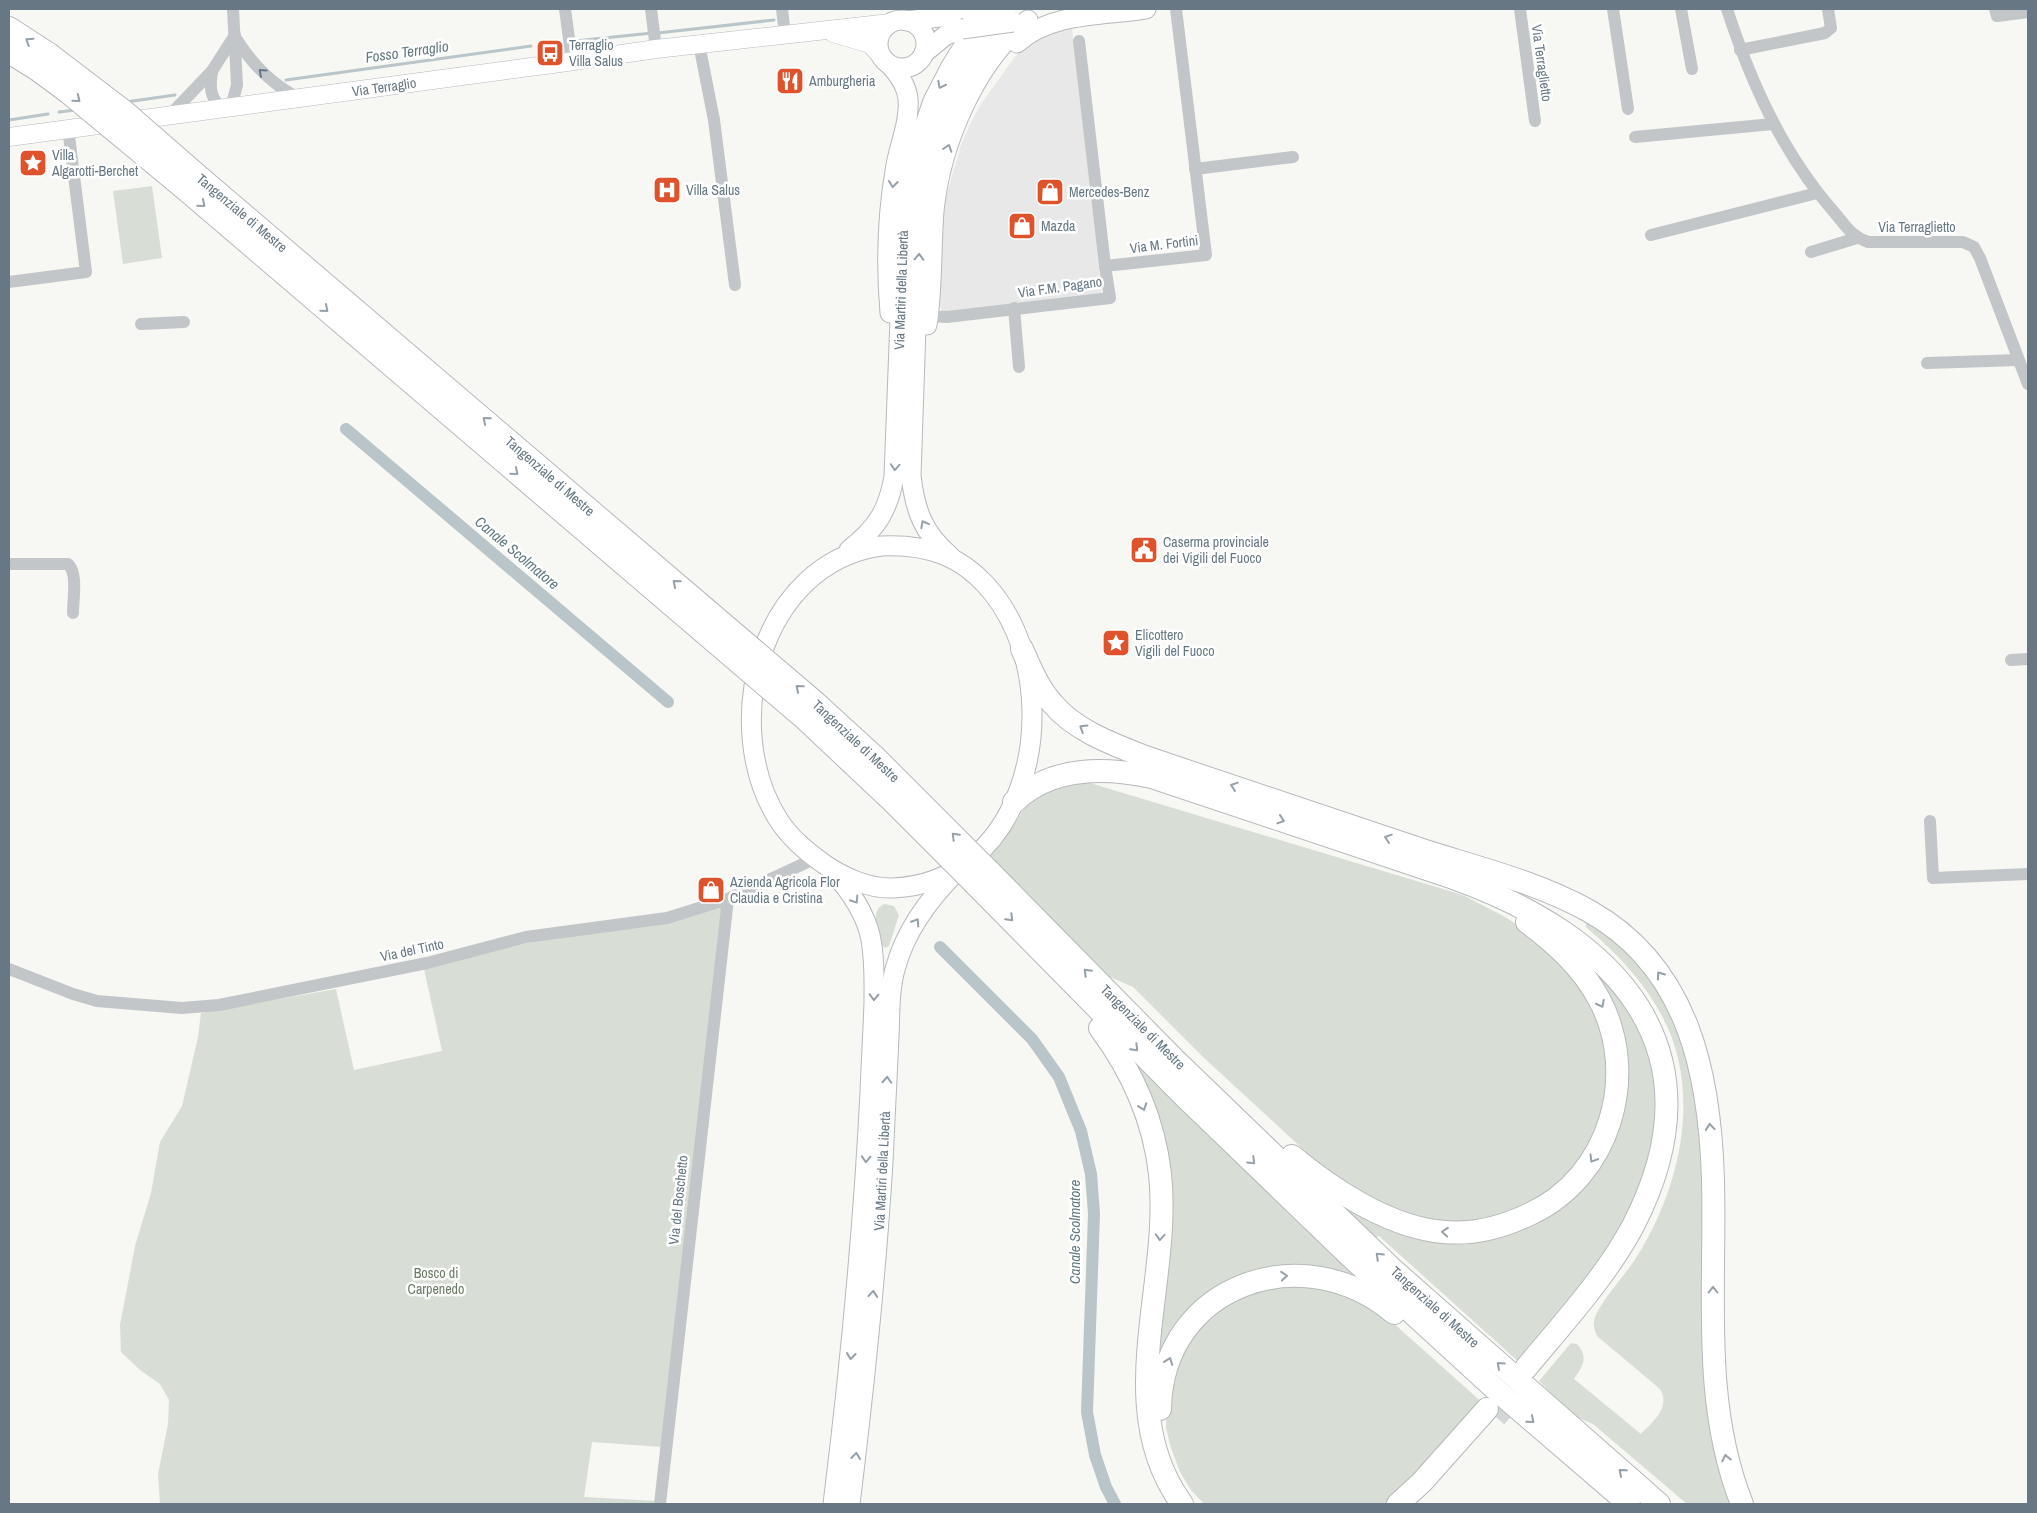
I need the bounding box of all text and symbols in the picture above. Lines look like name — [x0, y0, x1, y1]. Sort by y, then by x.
street label: Via Terraglietto — [1528, 23, 1556, 103]
water label: Fosso Terraglio — [364, 35, 450, 68]
place label: Terraglio Villa Salus — [569, 36, 623, 70]
one-way arrow — [25, 38, 34, 47]
bus stop icon: Terraglio Villa Salus — [535, 38, 565, 68]
restaurant icon: Amburgheria — [775, 66, 805, 96]
one-way arrow — [258, 69, 267, 78]
place label: Amburgheria — [808, 72, 876, 90]
street label: Via Terraglio — [351, 74, 417, 100]
one-way arrow — [937, 80, 947, 89]
one-way arrow — [71, 94, 80, 102]
one-way arrow — [943, 144, 953, 153]
place label: Villa Algarotti-Berchet — [51, 146, 138, 180]
place icon: Villa Algarotti-Berchet — [18, 148, 48, 178]
street label: Tangenziale di Mestre — [193, 170, 291, 256]
hospital icon: Villa Salus — [652, 175, 682, 205]
shop icon: Mercedes-Benz — [1035, 177, 1065, 207]
one-way arrow — [888, 180, 899, 188]
place label: Villa Salus — [686, 181, 740, 199]
place label: Mercedes-Benz — [1069, 183, 1150, 201]
one-way arrow — [196, 198, 205, 207]
shop icon: Mazda — [1007, 211, 1037, 241]
place label: Mazda — [1041, 217, 1076, 235]
street label: Via Terraglietto — [1878, 218, 1956, 236]
street label: Via Martiri della Libertà — [890, 229, 912, 350]
street label: Via M. Fortini — [1129, 231, 1199, 257]
one-way arrow — [913, 253, 924, 261]
street label: Via F.M. Pagano — [1017, 272, 1103, 302]
one-way arrow — [320, 303, 329, 312]
one-way arrow — [482, 417, 491, 426]
street label: Tangenziale di Mestre — [501, 432, 599, 520]
one-way arrow — [890, 463, 901, 471]
one-way arrow — [510, 466, 519, 475]
water label: Canale Scolmatore — [471, 511, 564, 594]
one-way arrow — [920, 520, 930, 529]
place label: Caserma provinciale dei Vigili del Fuoco — [1163, 533, 1269, 567]
public building icon: Caserma provinciale dei Vigili del Fuoco — [1129, 535, 1159, 565]
one-way arrow — [672, 579, 681, 588]
place label: Elicottero Vigili del Fuoco — [1135, 626, 1215, 660]
place icon: Elicottero Vigili del Fuoco — [1101, 628, 1131, 658]
one-way arrow — [796, 686, 805, 694]
street label: Tangenziale di Mestre — [808, 696, 904, 786]
one-way arrow — [1079, 724, 1088, 734]
one-way arrow — [1230, 782, 1238, 792]
one-way arrow — [1276, 814, 1284, 824]
one-way arrow — [952, 833, 961, 842]
one-way arrow — [1384, 834, 1393, 844]
place label: Azienda Agricola Flor Claudia e Cristina — [729, 873, 840, 907]
shop icon: Azienda Agricola Flor Claudia e Cristina — [696, 875, 726, 905]
one-way arrow — [848, 895, 858, 904]
one-way arrow — [1004, 912, 1013, 921]
one-way arrow — [909, 919, 919, 928]
street label: Via del Tinto — [379, 934, 445, 966]
one-way arrow — [1084, 969, 1093, 978]
one-way arrow — [1657, 971, 1666, 981]
street label: Tangenziale di Mestre — [1097, 981, 1189, 1073]
one-way arrow — [869, 993, 879, 1001]
one-way arrow — [1595, 998, 1605, 1007]
one-way arrow — [1129, 1042, 1138, 1051]
one-way arrow — [881, 1075, 892, 1083]
one-way arrow — [1138, 1102, 1148, 1110]
street label: Via Martiri della Libertà — [870, 1110, 894, 1231]
one-way arrow — [1704, 1123, 1715, 1131]
one-way arrow — [1590, 1153, 1600, 1162]
street label: Via del Boschetto — [664, 1154, 692, 1246]
one-way arrow — [861, 1155, 872, 1163]
one-way arrow — [1246, 1155, 1255, 1164]
water label: Canale Scolmatore — [1064, 1180, 1085, 1284]
one-way arrow — [1440, 1227, 1448, 1238]
one-way arrow — [1154, 1233, 1165, 1241]
one-way arrow — [1376, 1253, 1385, 1262]
street label: Tangenziale di Mestre — [1387, 1262, 1483, 1352]
park label: Bosco di Carpenedo — [408, 1264, 464, 1298]
one-way arrow — [1280, 1271, 1288, 1282]
one-way arrow — [1708, 1285, 1718, 1293]
one-way arrow — [867, 1290, 878, 1298]
one-way arrow — [846, 1352, 857, 1360]
one-way arrow — [1163, 1358, 1173, 1366]
one-way arrow — [1496, 1362, 1505, 1371]
one-way arrow — [1526, 1414, 1535, 1423]
one-way arrow — [850, 1452, 861, 1460]
one-way arrow — [1721, 1454, 1732, 1463]
one-way arrow — [1619, 1470, 1628, 1478]

